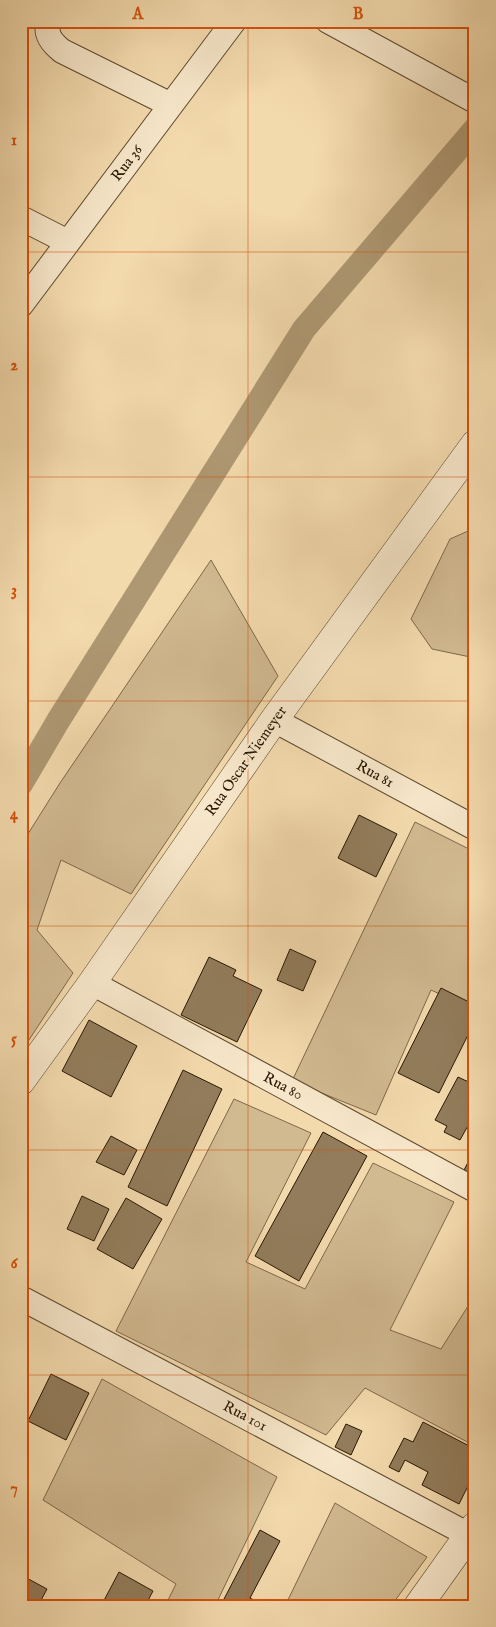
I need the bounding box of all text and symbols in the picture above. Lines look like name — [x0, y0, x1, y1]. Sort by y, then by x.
text: A — [132, 5, 145, 25]
text: B — [353, 5, 364, 25]
text: 1 — [11, 131, 17, 151]
street label: Rua 36 — [107, 140, 147, 185]
text: 2 — [10, 356, 18, 376]
text: 3 — [11, 581, 17, 601]
street label: Rua Oscar Niemeyer — [201, 702, 291, 820]
street label: Rua 81 — [353, 756, 397, 792]
text: 4 — [10, 805, 19, 825]
text: 5 — [11, 1030, 17, 1050]
street label: Rua 80 — [260, 1068, 306, 1104]
text: 6 — [11, 1254, 19, 1274]
street label: Rua 101 — [220, 1397, 270, 1435]
text: 7 — [10, 1479, 18, 1499]

